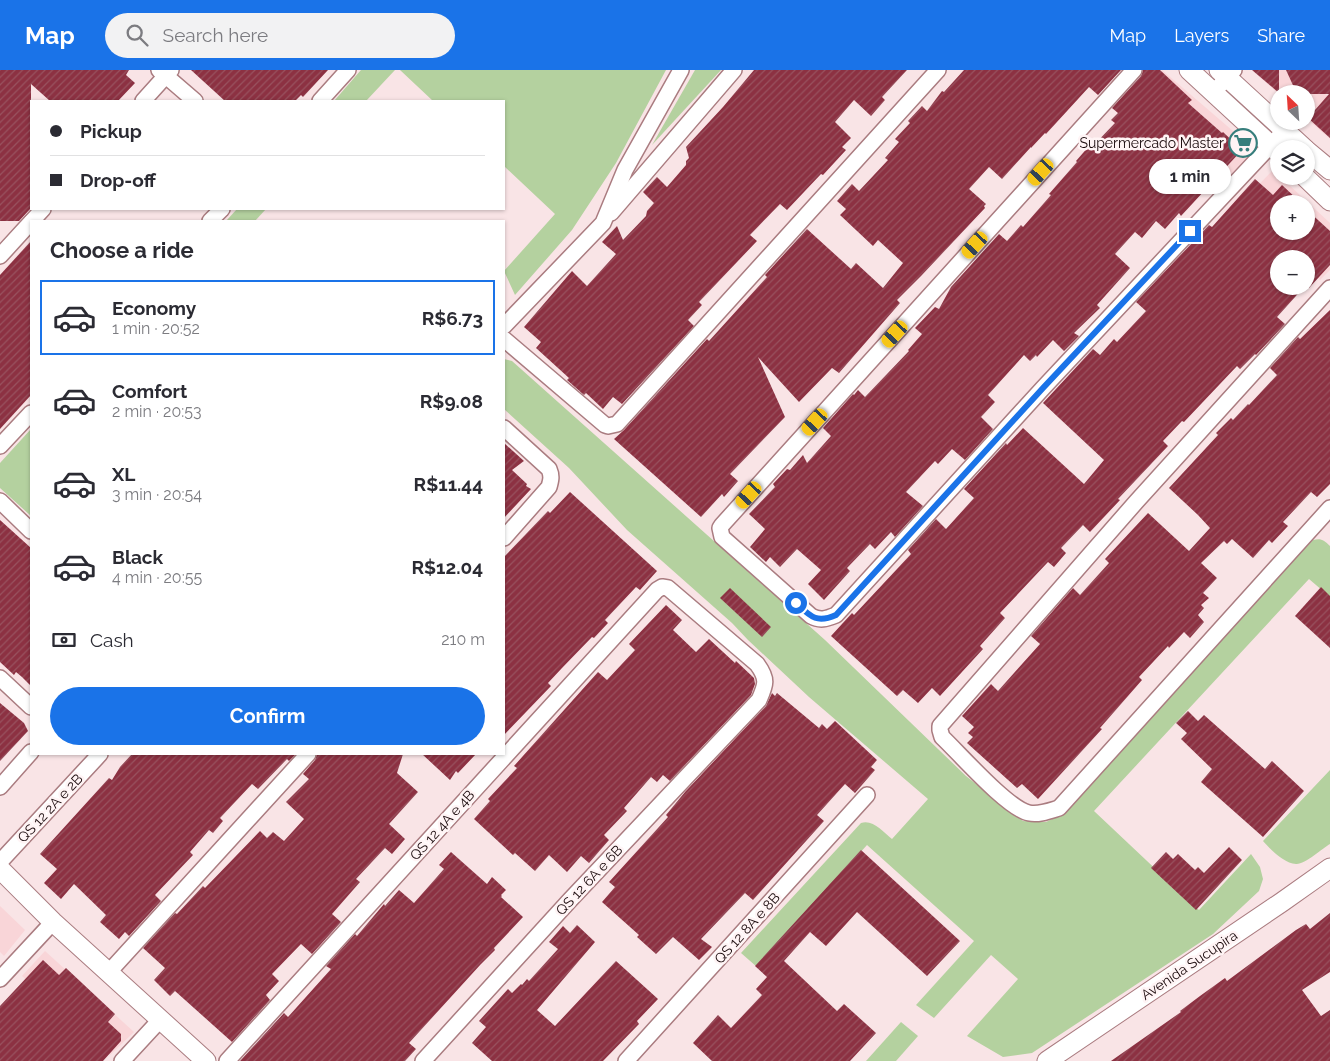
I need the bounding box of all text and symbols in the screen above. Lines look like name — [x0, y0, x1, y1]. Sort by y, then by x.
search box — [105, 13, 455, 58]
text: Map — [25, 21, 75, 50]
icon: search — [123, 21, 151, 49]
text: Search here — [163, 24, 268, 46]
text: Map — [1110, 25, 1146, 46]
text: Layers — [1174, 25, 1229, 46]
text: Share — [1257, 25, 1305, 46]
north arrow — [1270, 85, 1315, 130]
map controls — [1270, 85, 1315, 295]
text: Pickup — [80, 120, 142, 142]
supermarket icon: Supermercado Master — [1228, 128, 1258, 158]
place label: Supermercado Master — [1079, 135, 1224, 151]
button: layers — [1270, 140, 1315, 185]
car — [1025, 156, 1056, 188]
callout: 1 min — [1149, 159, 1231, 194]
text: 1 min — [1170, 167, 1210, 186]
text: Drop-off — [80, 169, 156, 191]
button: + — [1270, 195, 1315, 240]
route end — [1179, 220, 1201, 242]
car — [959, 229, 990, 261]
text: Choose a ride — [50, 237, 194, 263]
button: − — [1270, 250, 1315, 295]
icon: car — [52, 295, 97, 340]
text: Economy — [112, 297, 196, 319]
text: R$6.73 — [422, 307, 483, 329]
car — [879, 318, 910, 350]
text: 1 min · 20:52 — [112, 319, 200, 338]
icon: car — [52, 378, 97, 423]
text: Comfort — [112, 380, 187, 402]
text: R$9.08 — [420, 390, 483, 412]
text: 2 min · 20:53 — [112, 402, 202, 421]
car — [799, 406, 830, 438]
icon: car — [52, 461, 97, 506]
text: XL — [112, 463, 135, 485]
text: R$11.44 — [414, 473, 483, 495]
car — [733, 479, 764, 511]
text: 3 min · 20:54 — [112, 485, 202, 504]
icon: car — [52, 544, 97, 589]
text: Black — [112, 546, 163, 568]
text: R$12.04 — [411, 556, 483, 578]
text: 4 min · 20:55 — [112, 568, 202, 587]
route start — [785, 592, 807, 614]
icon: cash — [50, 626, 78, 654]
text: Cash — [90, 629, 134, 651]
text: 210 m — [441, 630, 485, 649]
button: Confirm — [50, 687, 485, 745]
street label: QS 12 2A e 2B — [14, 770, 86, 846]
street label: QS 12 4A e 4B — [406, 787, 478, 863]
street label: QS 12 6A e 6B — [553, 842, 625, 918]
street label: QS 12 8A e 8B — [711, 889, 783, 967]
street label: Avenida Sucupira — [1138, 927, 1240, 1003]

